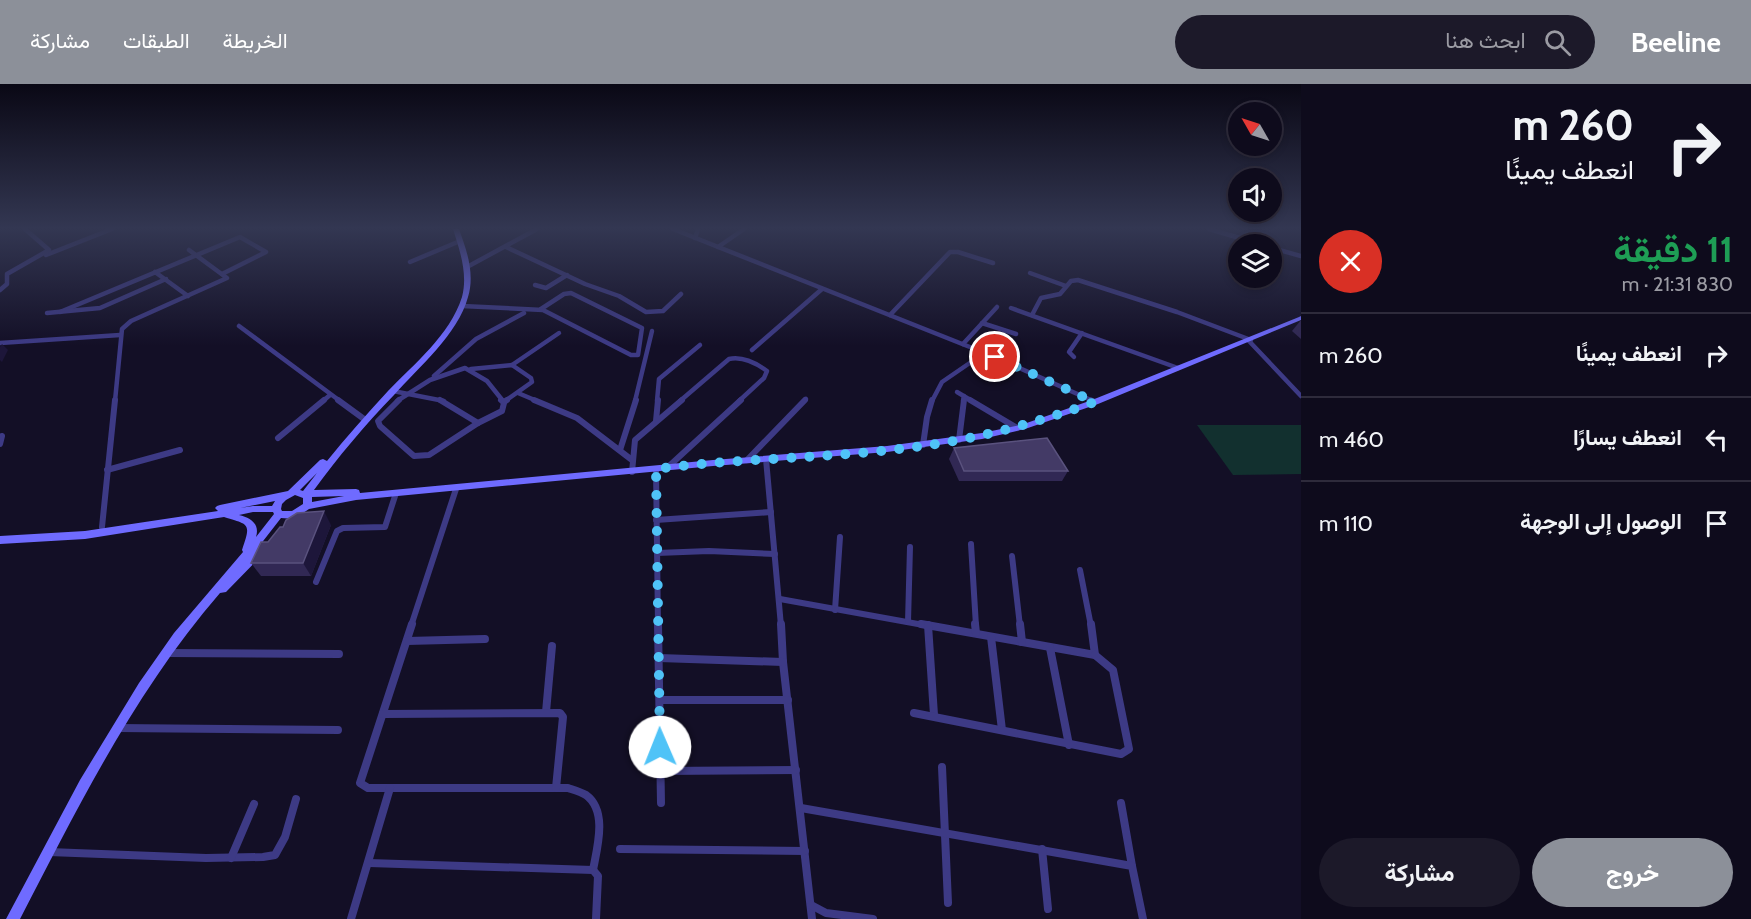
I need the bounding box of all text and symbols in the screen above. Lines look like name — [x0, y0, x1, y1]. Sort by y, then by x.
search box — [1175, 15, 1595, 69]
text: Beeline — [1631, 25, 1721, 59]
icon: search — [1541, 26, 1574, 59]
text: ابحث هنا — [1445, 27, 1526, 54]
text: مشاركة — [30, 28, 90, 53]
text: الطبقات — [123, 28, 190, 53]
text: الخريطة — [223, 28, 288, 53]
text: 260 m — [1513, 99, 1634, 151]
north arrow — [1228, 102, 1282, 156]
map controls — [1228, 102, 1282, 288]
icon: right — [1655, 108, 1733, 186]
text: انعطف يمينًا — [1505, 153, 1634, 186]
button: sound — [1228, 168, 1282, 222]
text: 11 دقيقة — [1613, 227, 1733, 271]
button: close — [1319, 230, 1382, 293]
button: layers — [1228, 234, 1282, 288]
text: 830 m · 21:31 — [1622, 272, 1733, 296]
pin — [969, 331, 1020, 382]
icon: right — [1700, 339, 1733, 372]
icon: arrive — [978, 340, 1011, 373]
text: انعطف يمينًا — [1576, 340, 1682, 367]
text: 260 m — [1319, 342, 1383, 369]
icon: left — [1700, 423, 1733, 456]
text: انعطف يسارًا — [1573, 424, 1682, 451]
text: 460 m — [1319, 426, 1384, 453]
icon: arrive — [1700, 507, 1733, 540]
text: الوصول إلى الوجهة — [1520, 508, 1682, 535]
text: 110 m — [1319, 510, 1373, 537]
position arrow — [628, 715, 692, 779]
button: مشاركة — [1319, 838, 1520, 907]
button: خروج — [1532, 838, 1733, 907]

